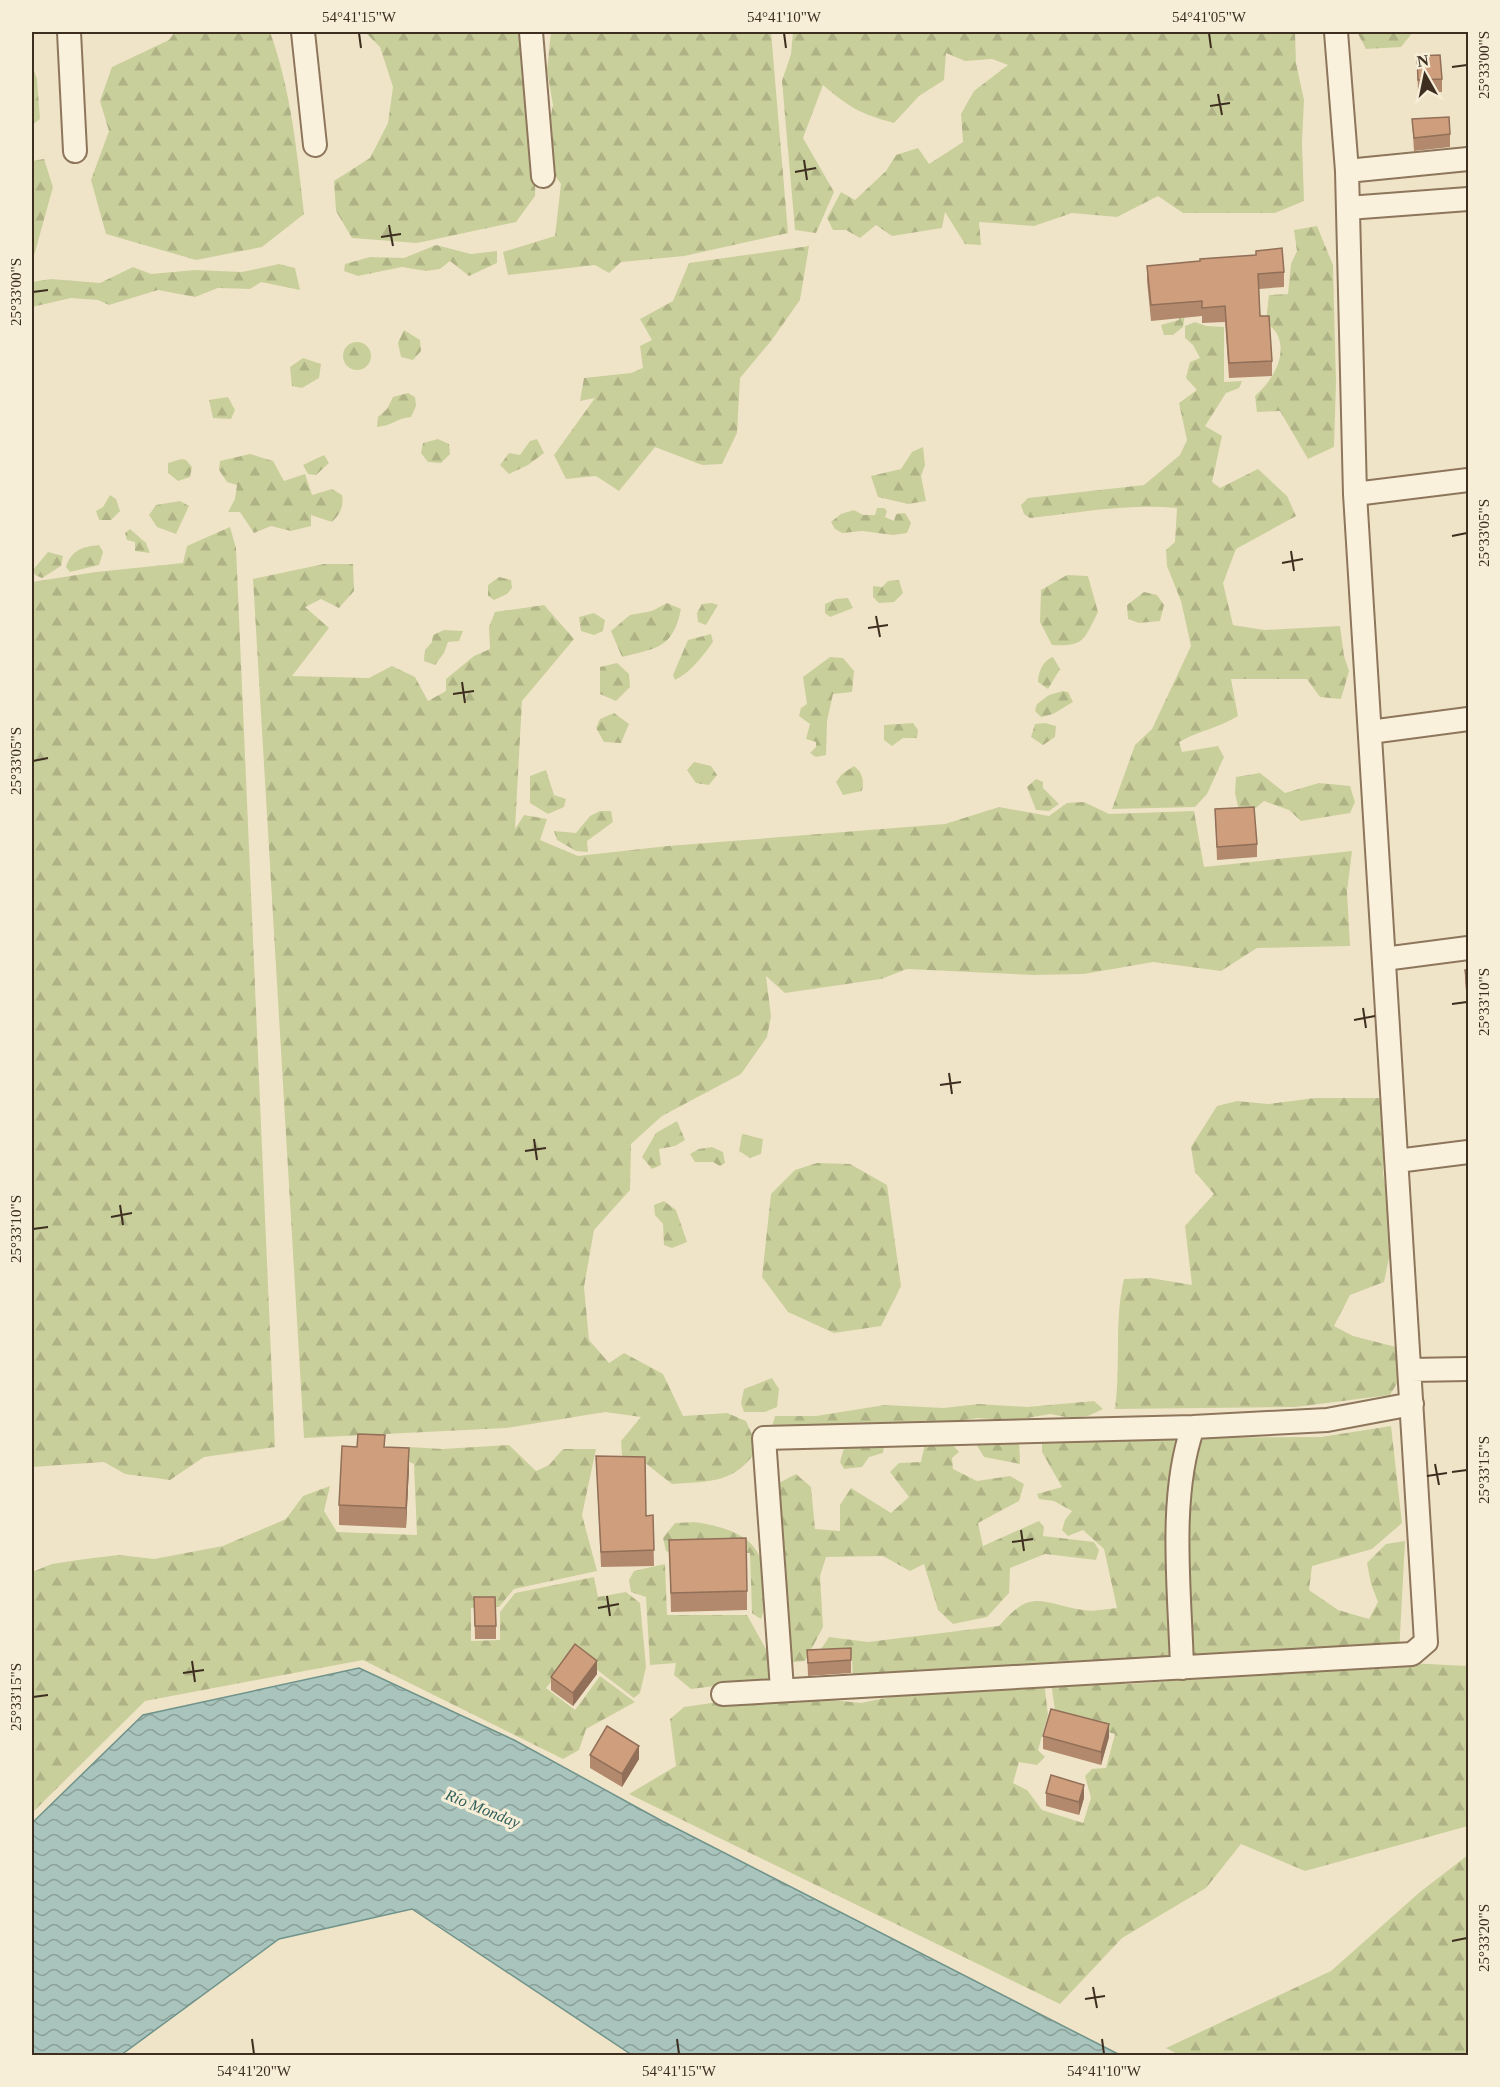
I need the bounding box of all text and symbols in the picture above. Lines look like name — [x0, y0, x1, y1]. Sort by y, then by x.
text: 54°41'15"W — [322, 9, 397, 25]
text: 54°41'10"W — [747, 9, 822, 25]
text: 54°41'05"W — [1172, 9, 1247, 25]
text: 25°33'00"S — [1476, 31, 1492, 99]
north arrow — [1395, 45, 1455, 105]
text: N — [1416, 51, 1430, 70]
text: 25°33'00"S — [8, 258, 24, 326]
text: 25°33'05"S — [1476, 499, 1492, 567]
text: 25°33'05"S — [8, 727, 24, 795]
text: 25°33'10"S — [1476, 968, 1492, 1036]
text: 25°33'10"S — [8, 1195, 24, 1263]
text: 25°33'15"S — [1476, 1436, 1492, 1504]
text: 25°33'15"S — [8, 1663, 24, 1731]
water label: Río Monday — [442, 1785, 523, 1832]
text: 25°33'20"S — [1476, 1904, 1492, 1972]
text: 54°41'20"W — [217, 2063, 292, 2079]
text: 54°41'15"W — [642, 2063, 717, 2079]
text: 54°41'10"W — [1067, 2063, 1142, 2079]

